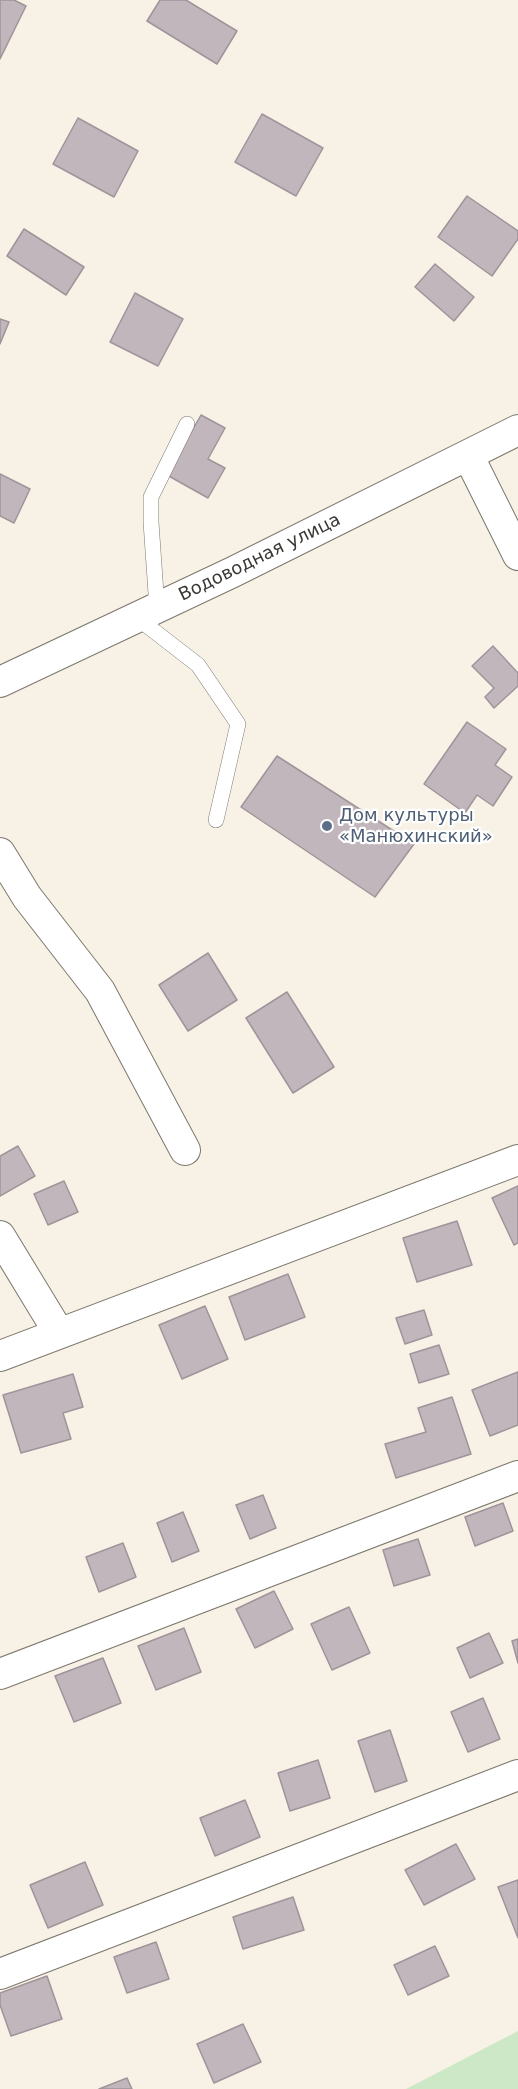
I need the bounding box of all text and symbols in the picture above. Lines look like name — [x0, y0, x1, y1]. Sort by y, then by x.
street label: Водоводная улица — [176, 509, 344, 607]
place label: Дом культуры «Манюхинский» — [339, 805, 493, 848]
marker: Дом культуры «Манюхинский» — [320, 819, 334, 833]

